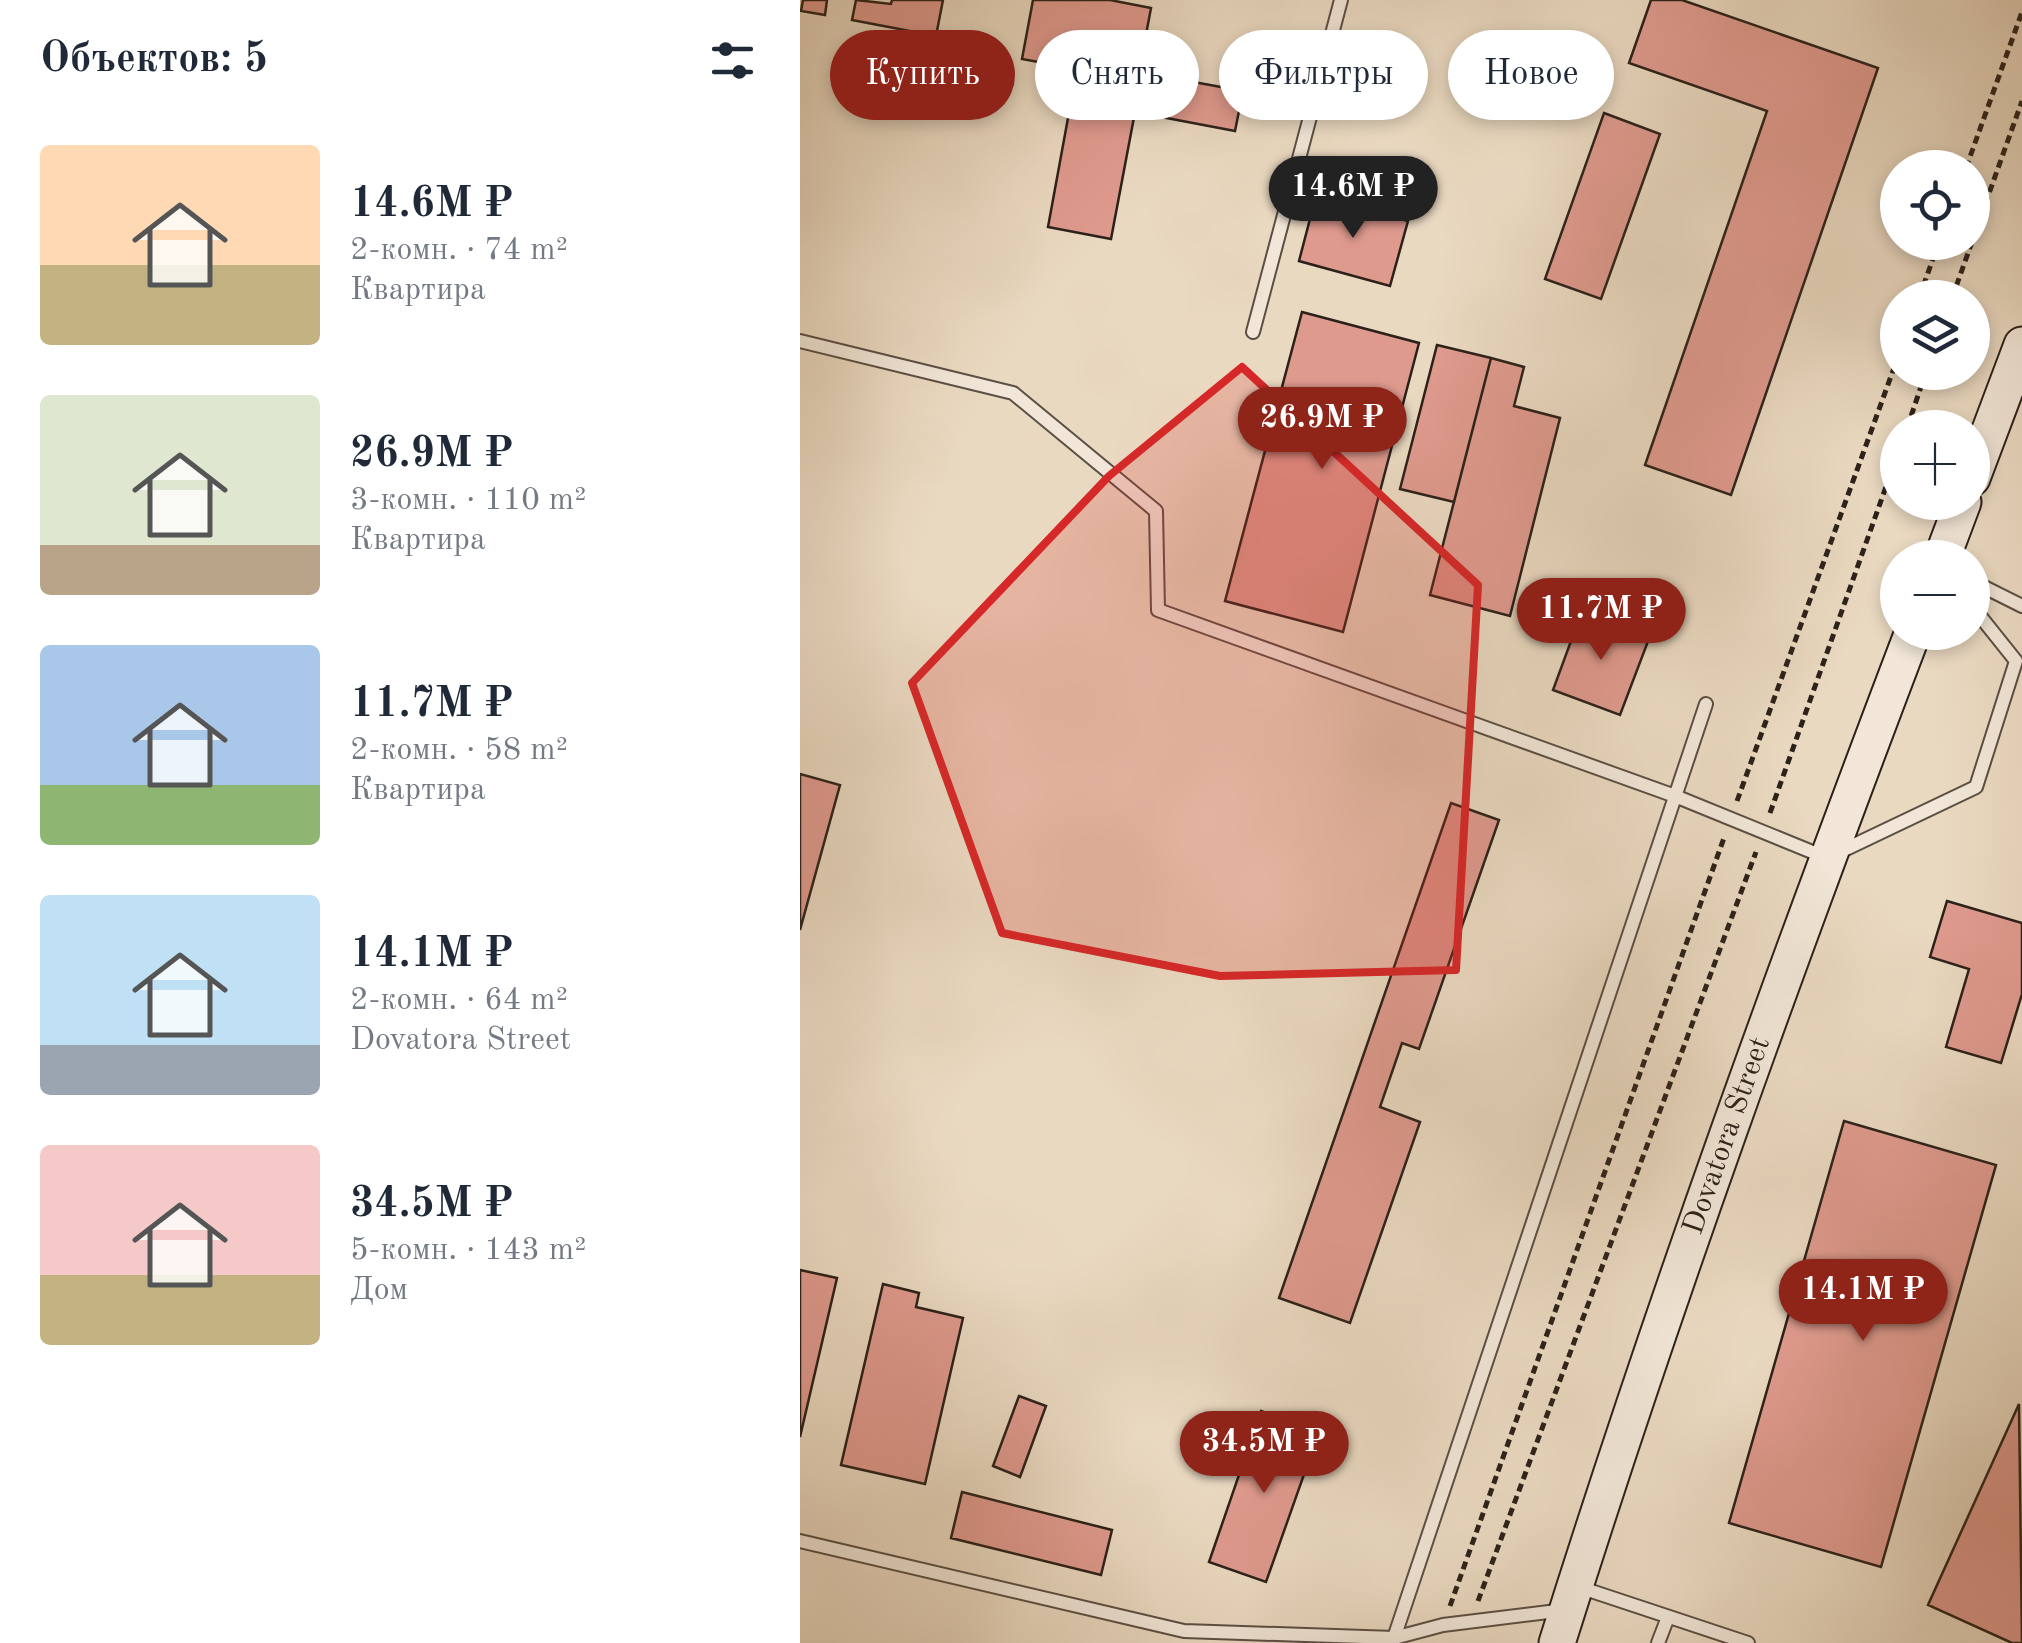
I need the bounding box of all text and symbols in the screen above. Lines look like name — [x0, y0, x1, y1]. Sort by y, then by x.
chip: Купить — [830, 30, 1015, 120]
chip: Снять — [1035, 30, 1199, 120]
chip: Фильтры — [1219, 30, 1428, 120]
chip: Новое — [1448, 30, 1614, 120]
icon: filters — [705, 33, 760, 88]
text: Объектов: 5 — [40, 39, 268, 81]
map controls — [1880, 150, 1990, 650]
button: locate — [1880, 150, 1990, 260]
pin: 14.6M ₽ — [1261, 156, 1445, 241]
text: 14.6M ₽ — [1291, 172, 1415, 204]
text: 14.6M ₽ — [350, 184, 513, 226]
icon: home — [120, 185, 240, 305]
text: 2-комн. · 74 m² — [350, 235, 568, 267]
text: Квартира — [350, 275, 486, 307]
button: layers — [1880, 280, 1990, 390]
pin: 26.9M ₽ — [1230, 387, 1414, 472]
text: 26.9M ₽ — [1260, 403, 1384, 435]
button: + — [1880, 410, 1990, 520]
text: 26.9M ₽ — [350, 434, 513, 476]
icon: home — [120, 435, 240, 555]
text: 3-комн. · 110 m² — [350, 485, 586, 517]
text: Квартира — [350, 525, 486, 557]
button: − — [1880, 540, 1990, 650]
pin: 11.7M ₽ — [1509, 578, 1693, 663]
text: 11.7M ₽ — [1539, 594, 1663, 626]
text: 11.7M ₽ — [350, 684, 513, 726]
icon: home — [120, 685, 240, 805]
text: 2-комн. · 58 m² — [350, 735, 568, 767]
text: Квартира — [350, 775, 486, 807]
text: 14.1M ₽ — [350, 934, 513, 976]
icon: home — [120, 935, 240, 1055]
text: 2-комн. · 64 m² — [350, 985, 568, 1017]
text: Dovatora Street — [350, 1025, 571, 1057]
street label: Dovatora Street — [1679, 1033, 1776, 1239]
text: 34.5M ₽ — [350, 1184, 513, 1226]
icon: home — [120, 1185, 240, 1305]
text: 5-комн. · 143 m² — [350, 1235, 586, 1267]
pin: 14.1M ₽ — [1771, 1259, 1955, 1344]
text: Дом — [350, 1275, 408, 1307]
text: 14.1M ₽ — [1801, 1275, 1925, 1307]
pin: 34.5M ₽ — [1172, 1411, 1356, 1496]
text: 34.5M ₽ — [1202, 1427, 1326, 1459]

